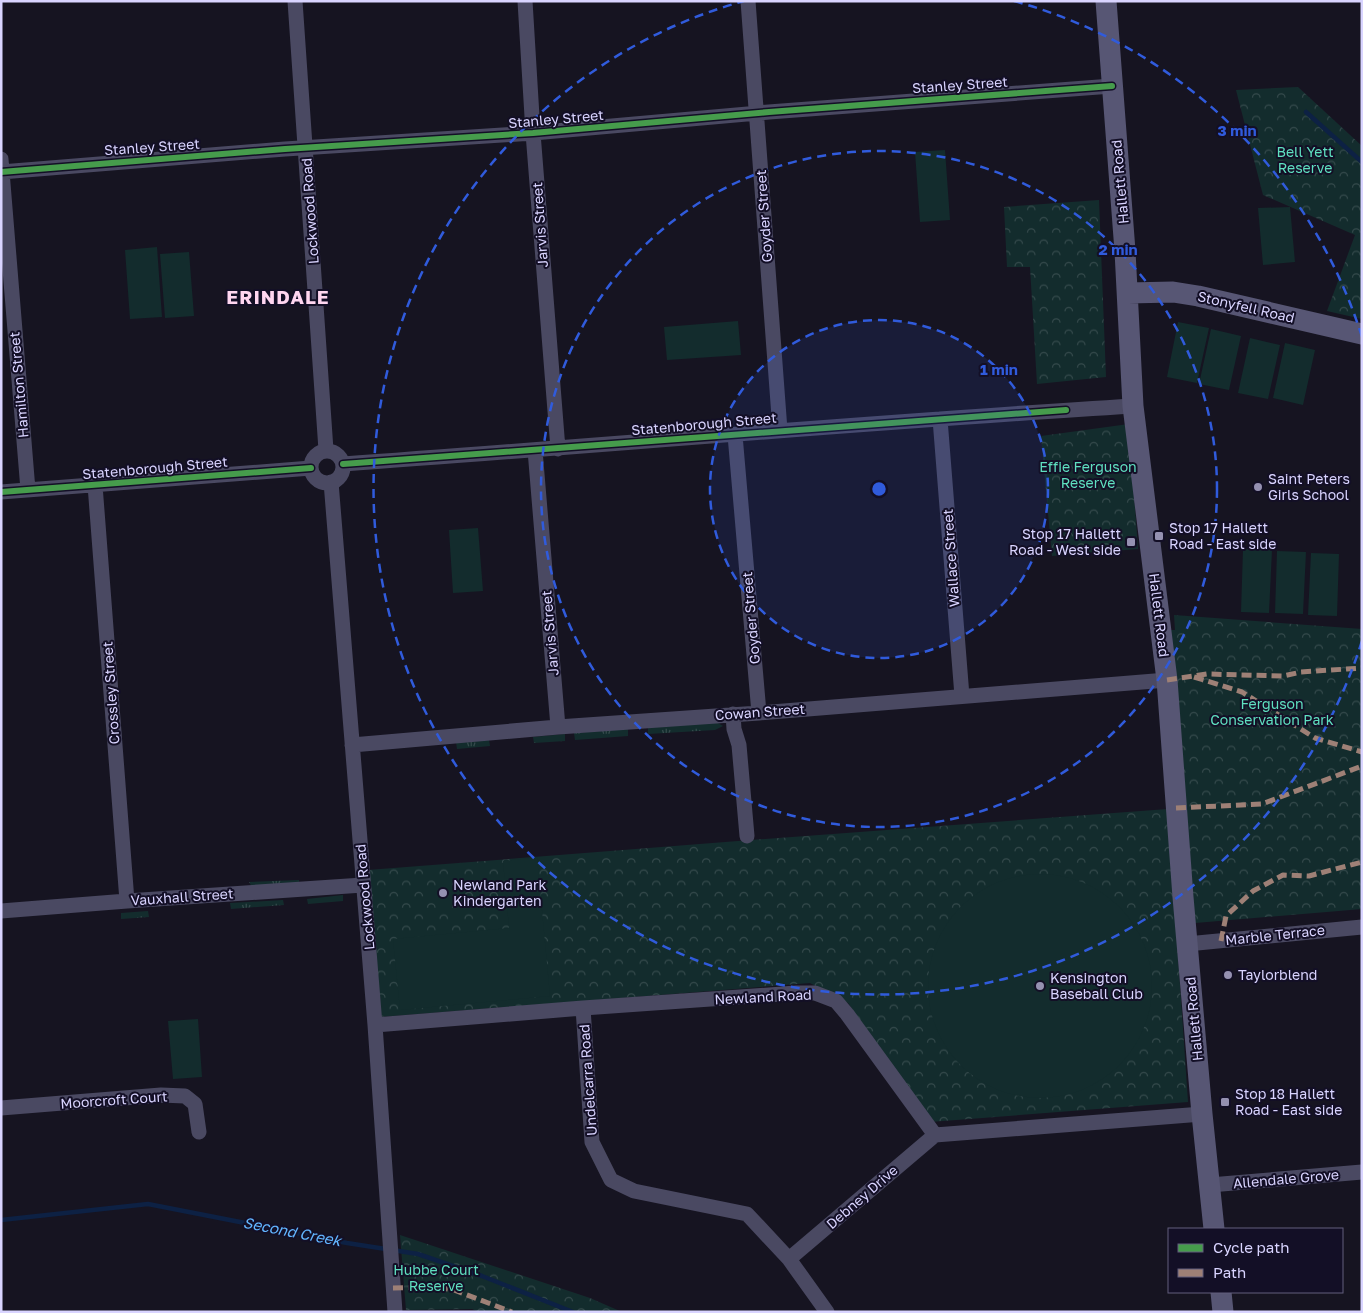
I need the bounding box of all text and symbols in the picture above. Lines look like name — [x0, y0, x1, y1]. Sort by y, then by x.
street label: Stanley Street — [912, 73, 1008, 96]
street label: Stanley Street — [508, 106, 604, 131]
text: 3 min — [1217, 121, 1257, 139]
street label: Stanley Street — [104, 135, 200, 158]
street label: Hallett Road — [1107, 139, 1132, 225]
park label: Bell Yett Reserve — [1277, 143, 1333, 176]
street label: Lockwood Road — [297, 157, 322, 265]
street label: Goyder Street — [752, 169, 775, 263]
street label: Jarvis Street — [528, 182, 551, 268]
text: 2 min — [1098, 240, 1138, 258]
district label: ERINDALE — [226, 285, 330, 308]
street label: Stonyfell Road — [1196, 287, 1296, 326]
street label: Hamilton Street — [5, 331, 32, 439]
text: 1 min — [980, 360, 1018, 378]
street label: Statenborough Street — [631, 409, 777, 438]
street label: Statenborough Street — [82, 453, 228, 482]
park label: Effie Ferguson Reserve — [1039, 458, 1137, 491]
place label: Saint Peters Girls School — [1268, 470, 1350, 503]
centre of rings — [870, 480, 888, 498]
marker: Saint Peters Girls School — [1252, 481, 1264, 493]
street label: Wallace Street — [939, 508, 962, 608]
place label: Stop 17 Hallett Road - East side — [1169, 519, 1276, 552]
place label: Stop 17 Hallett Road - West side — [1009, 525, 1121, 558]
marker: Stop 17 Hallett Road - East side — [1153, 530, 1165, 542]
marker: Stop 17 Hallett Road - West side — [1125, 536, 1137, 548]
street label: Goyder Street — [738, 571, 763, 665]
street label: Hallett Road — [1146, 572, 1173, 658]
street label: Jarvis Street — [537, 590, 562, 676]
street label: Crossley Street — [98, 641, 123, 745]
park label: Ferguson Conservation Park — [1210, 695, 1334, 728]
street label: Cowan Street — [714, 700, 806, 723]
street label: Lockwood Road — [351, 843, 378, 951]
place label: Newland Park Kindergarten — [453, 876, 546, 909]
street label: Vauxhall Street — [130, 884, 234, 909]
marker: Newland Park Kindergarten — [437, 887, 449, 899]
street label: Marble Terrace — [1224, 921, 1326, 948]
place label: Taylorblend — [1238, 966, 1317, 983]
place label: Kensington Baseball Club — [1050, 969, 1143, 1002]
marker: Taylorblend — [1222, 969, 1234, 981]
street label: Hallett Road — [1181, 976, 1206, 1062]
marker: Kensington Baseball Club — [1034, 980, 1046, 992]
street label: Newland Road — [714, 985, 812, 1008]
street label: Undelcarra Road — [575, 1024, 600, 1136]
place label: Stop 18 Hallett Road - East side — [1235, 1085, 1342, 1118]
street label: Moorcroft Court — [60, 1087, 168, 1112]
marker: Stop 18 Hallett Road - East side — [1219, 1096, 1231, 1108]
street label: Debney Drive — [823, 1161, 901, 1232]
street label: Allendale Grove — [1232, 1165, 1340, 1192]
water label: Second Creek — [242, 1213, 344, 1250]
legend — [1168, 1228, 1343, 1293]
text: Cycle path — [1213, 1238, 1289, 1256]
park label: Hubbe Court Reserve — [393, 1261, 479, 1294]
text: Path — [1213, 1263, 1246, 1281]

